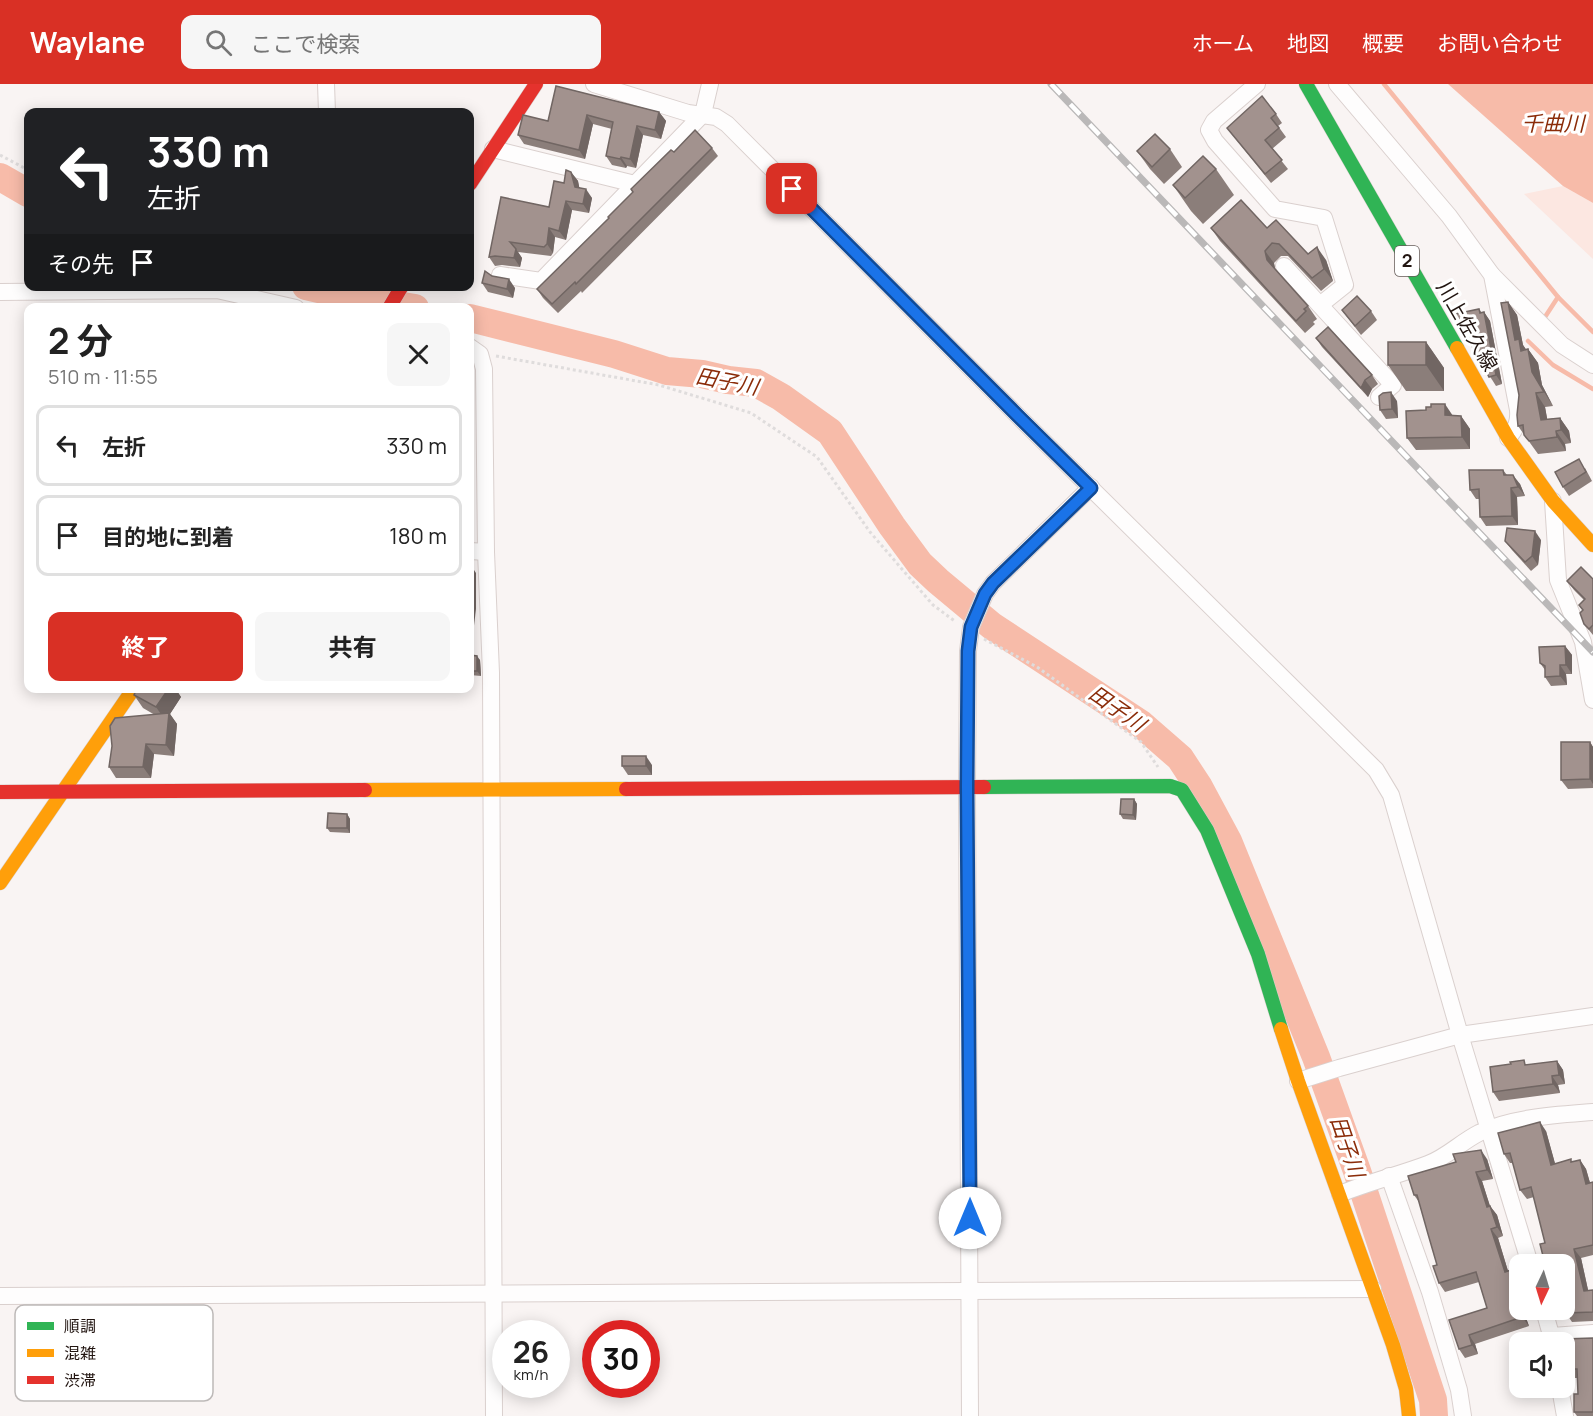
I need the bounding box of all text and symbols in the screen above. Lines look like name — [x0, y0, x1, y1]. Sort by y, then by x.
search box — [181, 15, 601, 69]
text: Waylane — [30, 23, 145, 61]
icon: search — [202, 26, 235, 59]
text: ここで検索 — [250, 29, 360, 59]
text: ホーム — [1192, 29, 1254, 57]
text: 地図 — [1287, 29, 1329, 57]
text: 概要 — [1362, 29, 1404, 57]
text: お問い合わせ — [1437, 29, 1563, 57]
water label: 千曲川 — [1522, 109, 1586, 137]
text: 330 m — [147, 122, 270, 180]
icon: left — [48, 132, 126, 210]
pin — [766, 163, 817, 214]
icon: arrive — [775, 172, 808, 205]
text: 左折 — [147, 179, 201, 216]
icon: arrive — [126, 246, 159, 279]
road number: 2 — [1395, 246, 1419, 276]
text: その先 — [48, 249, 114, 279]
street label: 川上佐久線 — [1431, 276, 1504, 376]
text: 2 分 — [48, 316, 113, 365]
button: close — [387, 323, 450, 386]
water label: 田子川 — [694, 361, 763, 401]
text: 510 m · 11:55 — [48, 363, 158, 390]
icon: left — [51, 429, 84, 462]
text: 330 m — [386, 431, 447, 461]
text: 左折 — [102, 432, 146, 462]
icon: arrive — [51, 519, 84, 552]
text: 180 m — [389, 521, 447, 551]
text: 目的地に到着 — [102, 522, 234, 552]
button: 終了 — [48, 612, 243, 681]
button: 共有 — [255, 612, 450, 681]
water label: 田子川 — [1084, 679, 1153, 739]
water label: 田子川 — [1324, 1112, 1372, 1183]
position arrow — [938, 1186, 1002, 1250]
north arrow — [1509, 1254, 1575, 1320]
map controls — [1509, 1254, 1575, 1398]
legend — [15, 1305, 213, 1401]
text: 順調 — [64, 1315, 96, 1337]
speed limit sign: 30 — [582, 1320, 660, 1398]
text: 26 — [513, 1331, 549, 1372]
button: sound — [1509, 1332, 1575, 1398]
text: 混雑 — [64, 1342, 96, 1364]
text: km/h — [514, 1364, 548, 1385]
text: 渋滞 — [64, 1369, 96, 1391]

